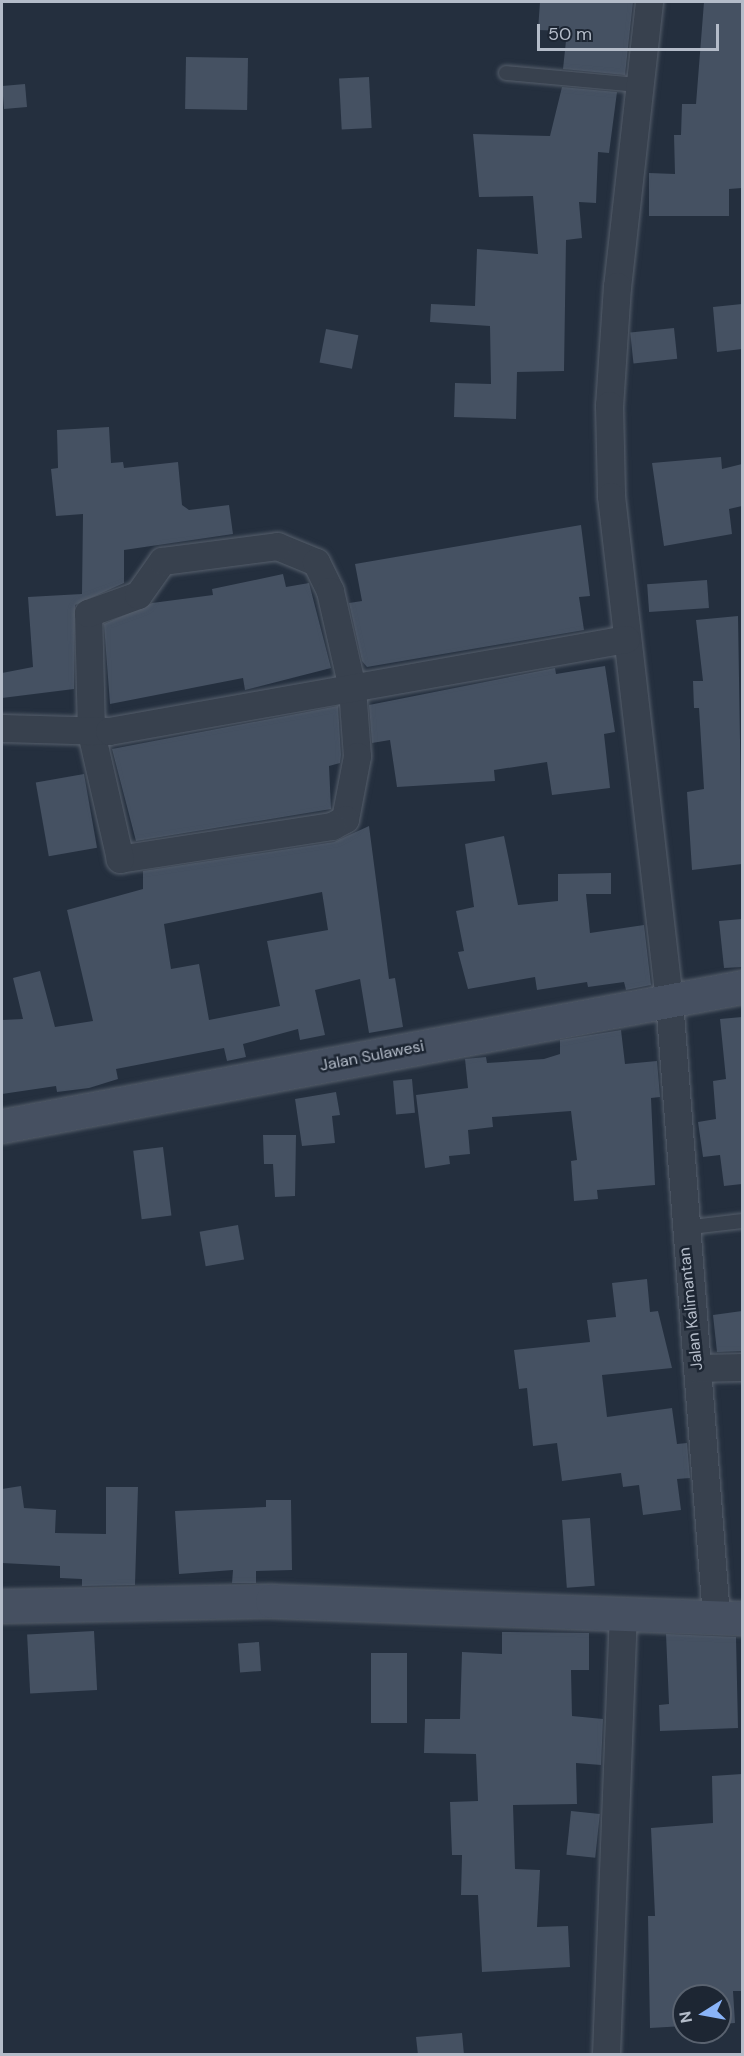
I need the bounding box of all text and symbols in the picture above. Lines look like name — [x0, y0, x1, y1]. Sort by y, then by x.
scale bar — [540, 12, 722, 50]
text: 50 m — [548, 22, 592, 46]
street label: Jalan Sulawesi — [318, 1036, 426, 1076]
street label: Jalan Kalimantan — [675, 1246, 707, 1372]
north arrow — [672, 1984, 732, 2044]
text: N — [674, 2009, 697, 2025]

